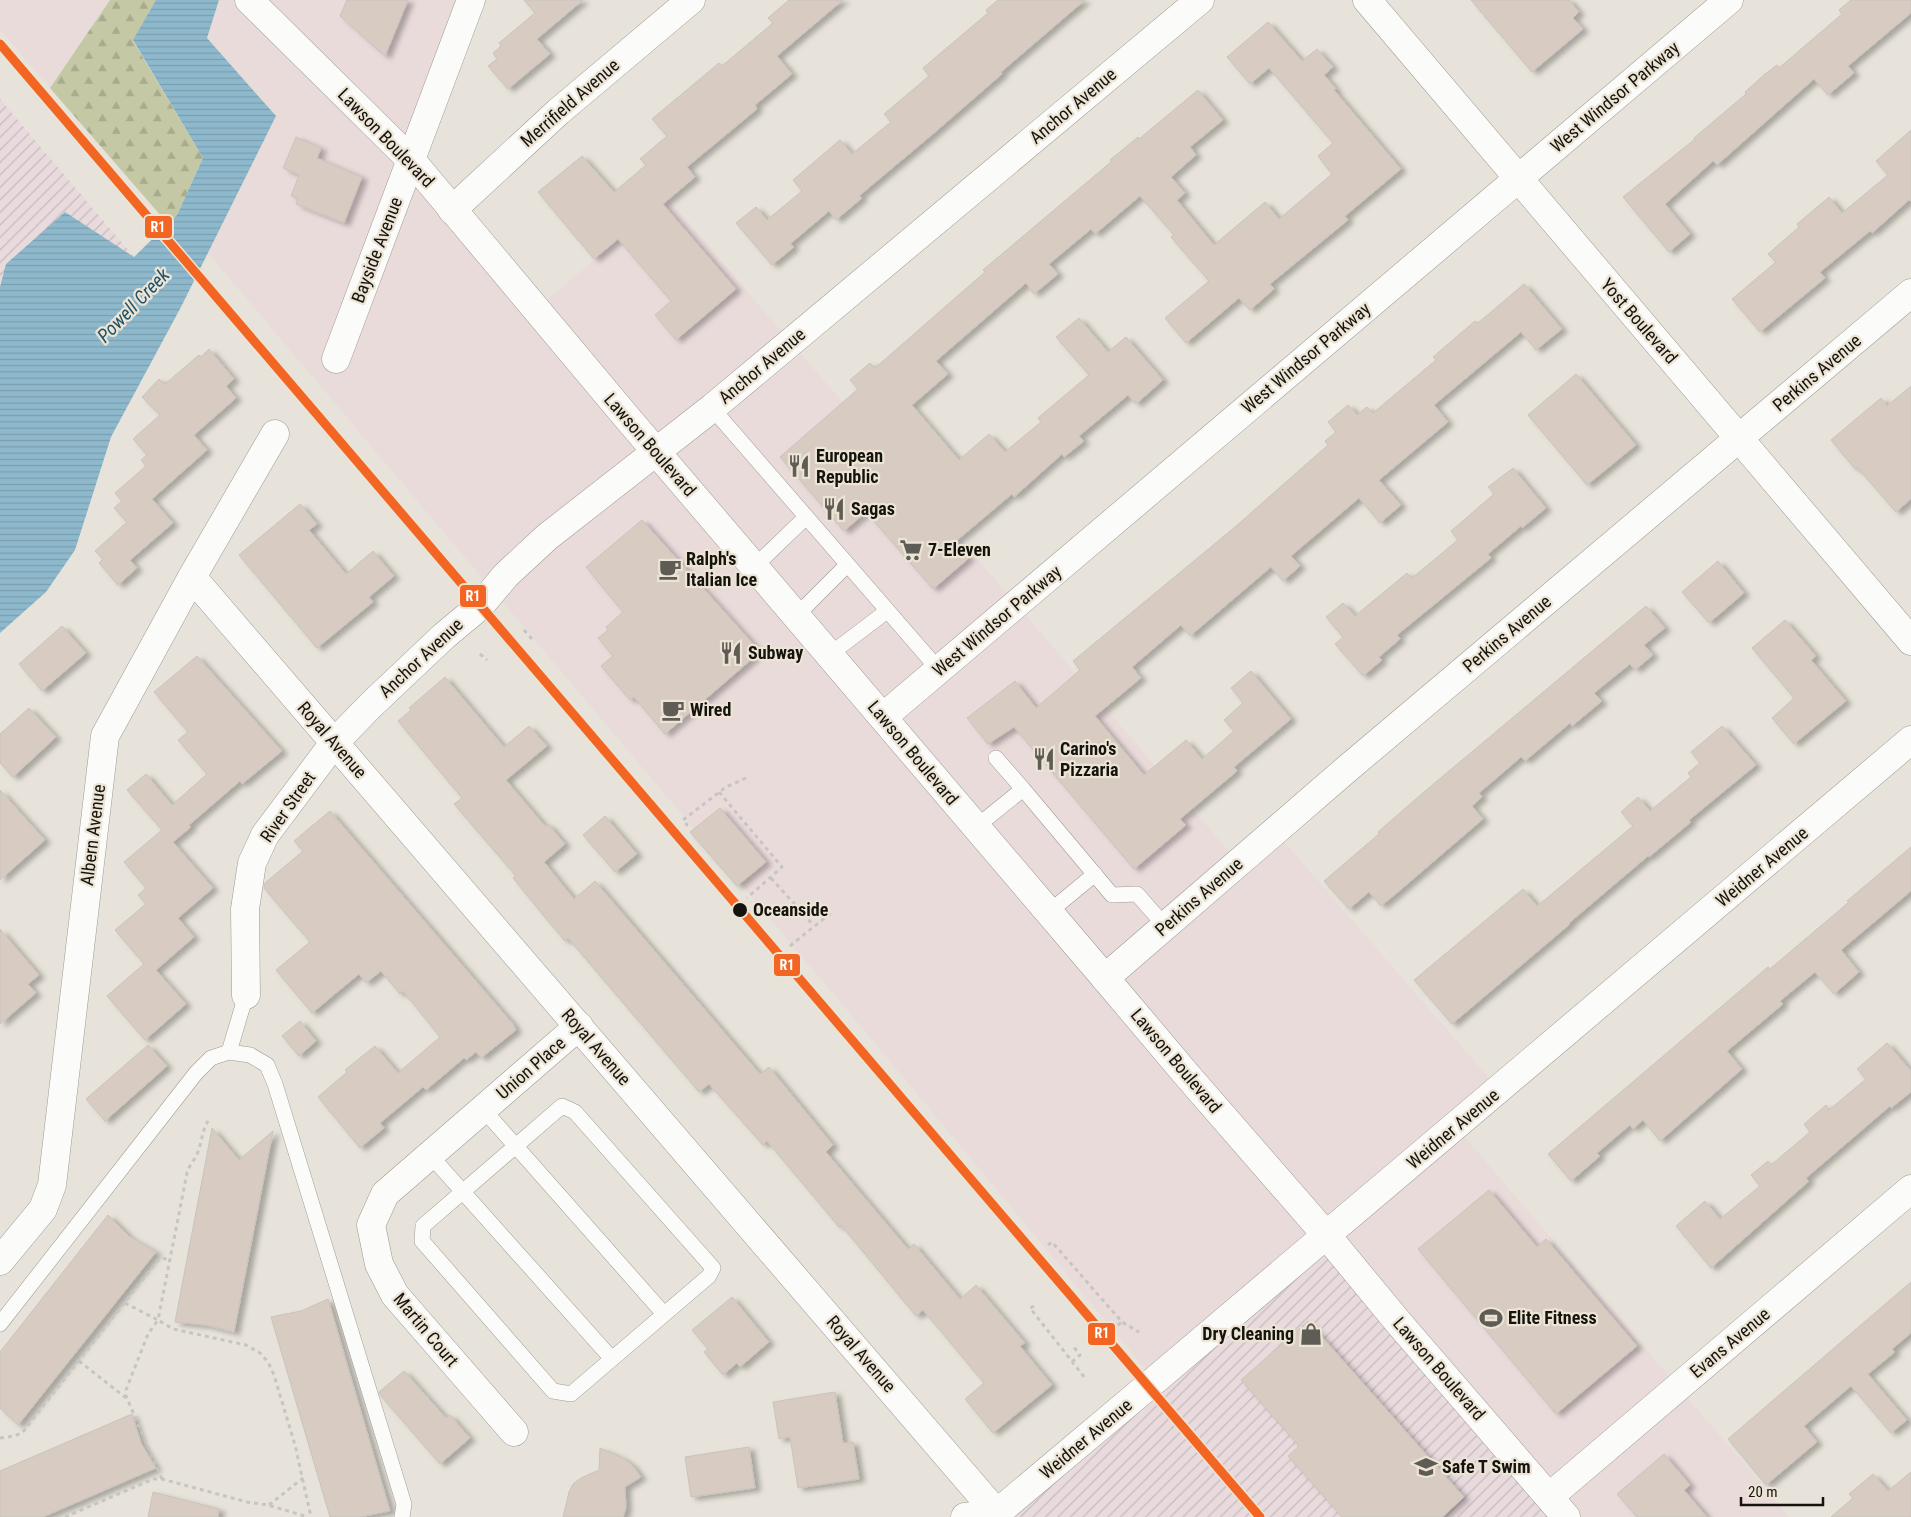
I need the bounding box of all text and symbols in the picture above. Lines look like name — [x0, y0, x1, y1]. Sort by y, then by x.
street label: West Windsor Parkway — [1546, 36, 1684, 157]
street label: Merrifield Avenue — [516, 54, 623, 151]
street label: Anchor Avenue — [1025, 63, 1120, 148]
street label: Lawson Boulevard — [334, 84, 439, 192]
street label: Bayside Avenue — [347, 194, 406, 306]
line badge: R1 — [144, 215, 173, 239]
text: R1 — [151, 219, 165, 235]
water label: Powell Creek — [92, 263, 175, 347]
street label: Yost Boulevard — [1597, 274, 1682, 368]
street label: West Windsor Parkway — [1237, 297, 1375, 418]
street label: Anchor Avenue — [714, 323, 809, 408]
street label: Perkins Avenue — [1768, 330, 1865, 416]
street label: Lawson Boulevard — [600, 389, 701, 500]
place label: European Republic — [816, 445, 883, 487]
restaurant icon: European Republic — [786, 453, 812, 479]
restaurant icon: Sagas — [821, 496, 847, 522]
place label: Sagas — [851, 498, 895, 519]
supermarket icon: 7-Eleven — [898, 537, 924, 563]
place label: 7-Eleven — [928, 539, 991, 560]
place label: Ralph's Italian Ice — [686, 548, 758, 590]
cafe icon: Ralph's Italian Ice — [657, 556, 683, 582]
street label: West Windsor Parkway — [928, 560, 1066, 681]
line badge: R1 — [459, 584, 487, 608]
text: R1 — [466, 588, 480, 604]
street label: Perkins Avenue — [1458, 591, 1555, 677]
street label: Anchor Avenue — [375, 614, 467, 702]
restaurant icon: Subway — [718, 640, 744, 666]
place label: Subway — [748, 642, 803, 663]
street label: Lawson Boulevard — [864, 696, 963, 809]
street label: Royal Avenue — [293, 697, 371, 782]
cafe icon: Wired — [660, 697, 686, 723]
place label: Wired — [690, 699, 731, 720]
place label: Carino's Pizzaria — [1060, 738, 1119, 780]
restaurant icon: Carino's Pizzaria — [1031, 746, 1057, 772]
street label: River Street — [256, 767, 320, 846]
street label: Albern Avenue — [76, 783, 109, 887]
street label: Weidner Avenue — [1711, 822, 1812, 911]
street label: Perkins Avenue — [1151, 853, 1247, 940]
place label: Oceanside — [753, 899, 829, 920]
marker: Oceanside — [731, 901, 749, 919]
line badge: R1 — [773, 953, 801, 977]
text: R1 — [780, 957, 794, 973]
street label: Royal Avenue — [557, 1004, 635, 1089]
street label: Lawson Boulevard — [1127, 1004, 1226, 1117]
street label: Union Place — [492, 1032, 569, 1103]
street label: Weidner Avenue — [1402, 1084, 1503, 1173]
street label: Martin Court — [390, 1289, 463, 1371]
street label: Evans Avenue — [1685, 1303, 1774, 1382]
sports icon: Elite Fitness — [1478, 1305, 1504, 1331]
place label: Elite Fitness — [1508, 1307, 1597, 1328]
street label: Royal Avenue — [822, 1311, 900, 1396]
street label: Lawson Boulevard — [1389, 1313, 1490, 1424]
shop icon: Dry Cleaning — [1298, 1321, 1324, 1347]
line badge: R1 — [1087, 1322, 1116, 1346]
place label: Dry Cleaning — [1202, 1323, 1294, 1344]
text: R1 — [1095, 1325, 1109, 1341]
street label: Weidner Avenue — [1035, 1394, 1136, 1483]
school or university icon: Safe T Swim — [1413, 1454, 1439, 1480]
place label: Safe T Swim — [1442, 1456, 1531, 1477]
scale bar — [1741, 1474, 1824, 1506]
text: 20 m — [1748, 1483, 1778, 1501]

